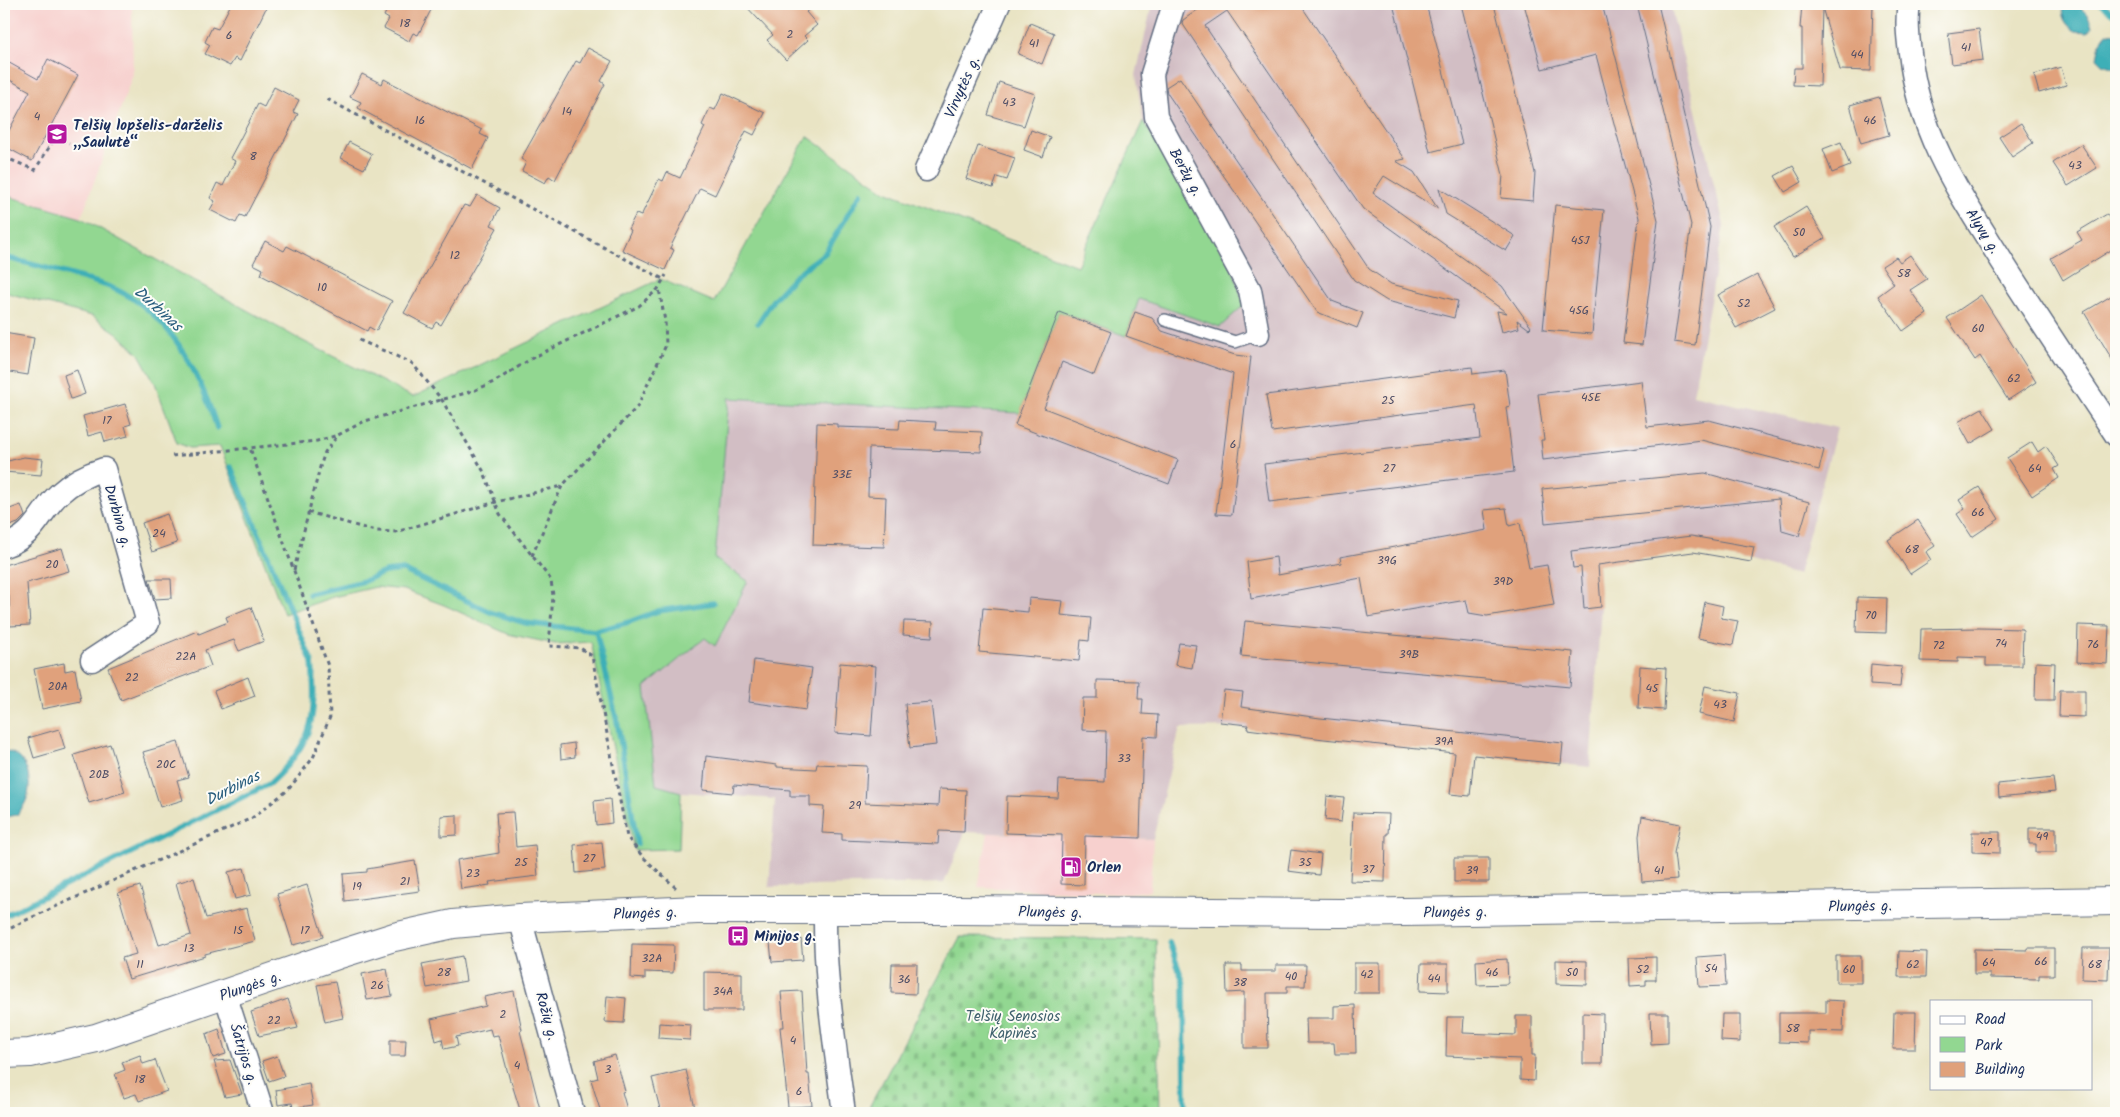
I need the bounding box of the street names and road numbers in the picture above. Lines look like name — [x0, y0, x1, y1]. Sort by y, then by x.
street label: Virvytės g. — [939, 53, 987, 122]
street label: Beržų g. — [1162, 144, 1208, 201]
street label: Alyvų g. — [1959, 204, 2006, 259]
street label: Durbino g. — [97, 482, 138, 551]
street label: Plungės g. — [1828, 894, 1892, 920]
street label: Plungės g. — [1018, 900, 1082, 926]
street label: Plungės g. — [1423, 900, 1487, 926]
street label: Plungės g. — [613, 901, 677, 927]
street label: Plungės g. — [216, 965, 284, 1009]
street label: Rožių g. — [528, 989, 564, 1043]
street label: Šatrijos g. — [222, 1021, 264, 1088]

